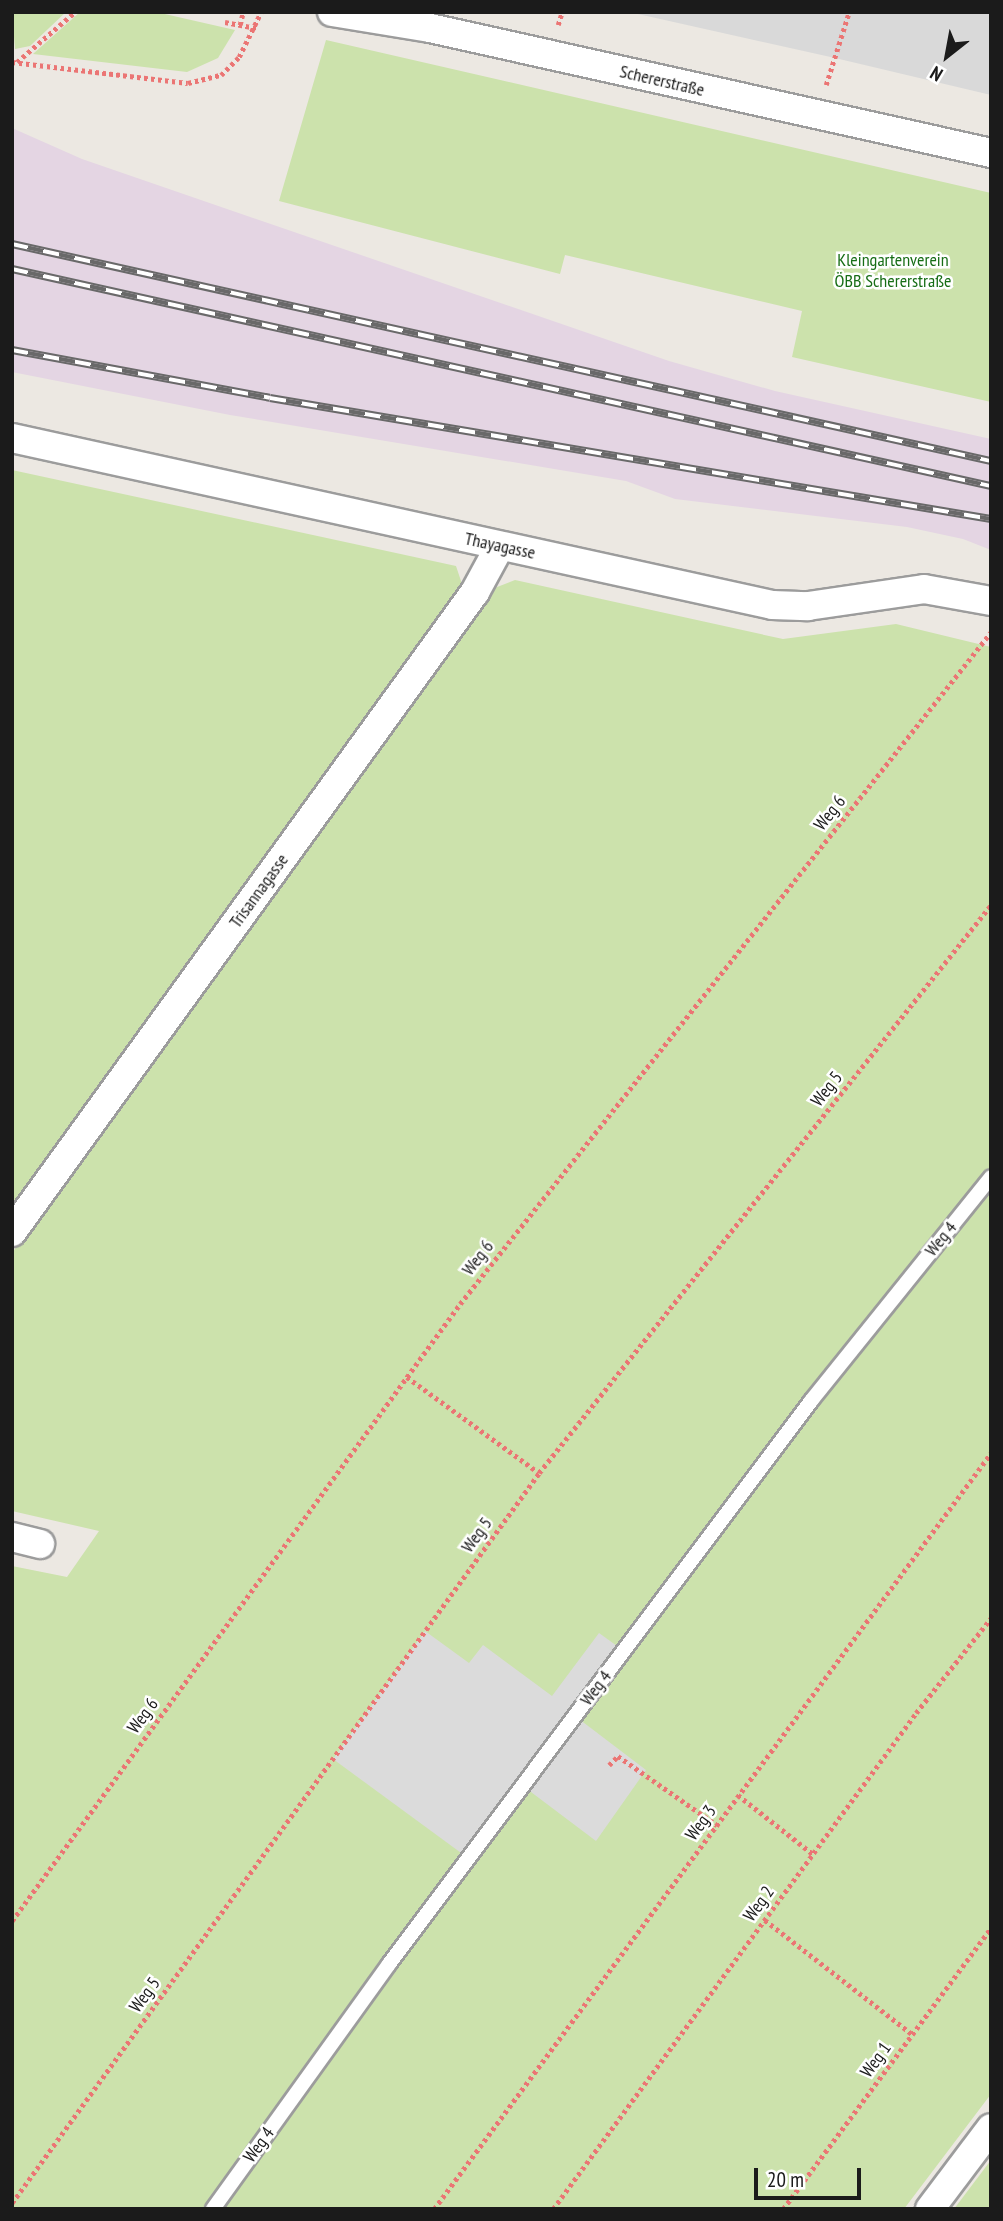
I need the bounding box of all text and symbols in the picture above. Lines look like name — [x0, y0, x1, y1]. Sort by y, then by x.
north arrow — [912, 21, 982, 91]
street label: Schererstraße — [618, 61, 706, 101]
text: N — [926, 61, 947, 87]
park label: Kleingartenverein ÖBB Schererstraße — [835, 250, 951, 292]
street label: Thayagasse — [463, 528, 537, 564]
street label: Weg 6 — [810, 791, 850, 835]
street label: Trisannagasse — [225, 850, 293, 932]
street label: Weg 5 — [807, 1067, 847, 1111]
street label: Weg 4 — [921, 1217, 961, 1261]
street label: Weg 6 — [458, 1236, 498, 1280]
street label: Weg 5 — [457, 1513, 497, 1557]
street label: Weg 4 — [576, 1666, 616, 1710]
street label: Weg 6 — [123, 1694, 163, 1738]
street label: Weg 3 — [681, 1801, 721, 1845]
street label: Weg 2 — [739, 1882, 779, 1926]
street label: Weg 5 — [125, 1973, 165, 2017]
street label: Weg 1 — [856, 2038, 896, 2082]
street label: Weg 4 — [239, 2123, 279, 2167]
scale bar — [758, 2154, 865, 2198]
text: 20 m — [767, 2166, 804, 2193]

